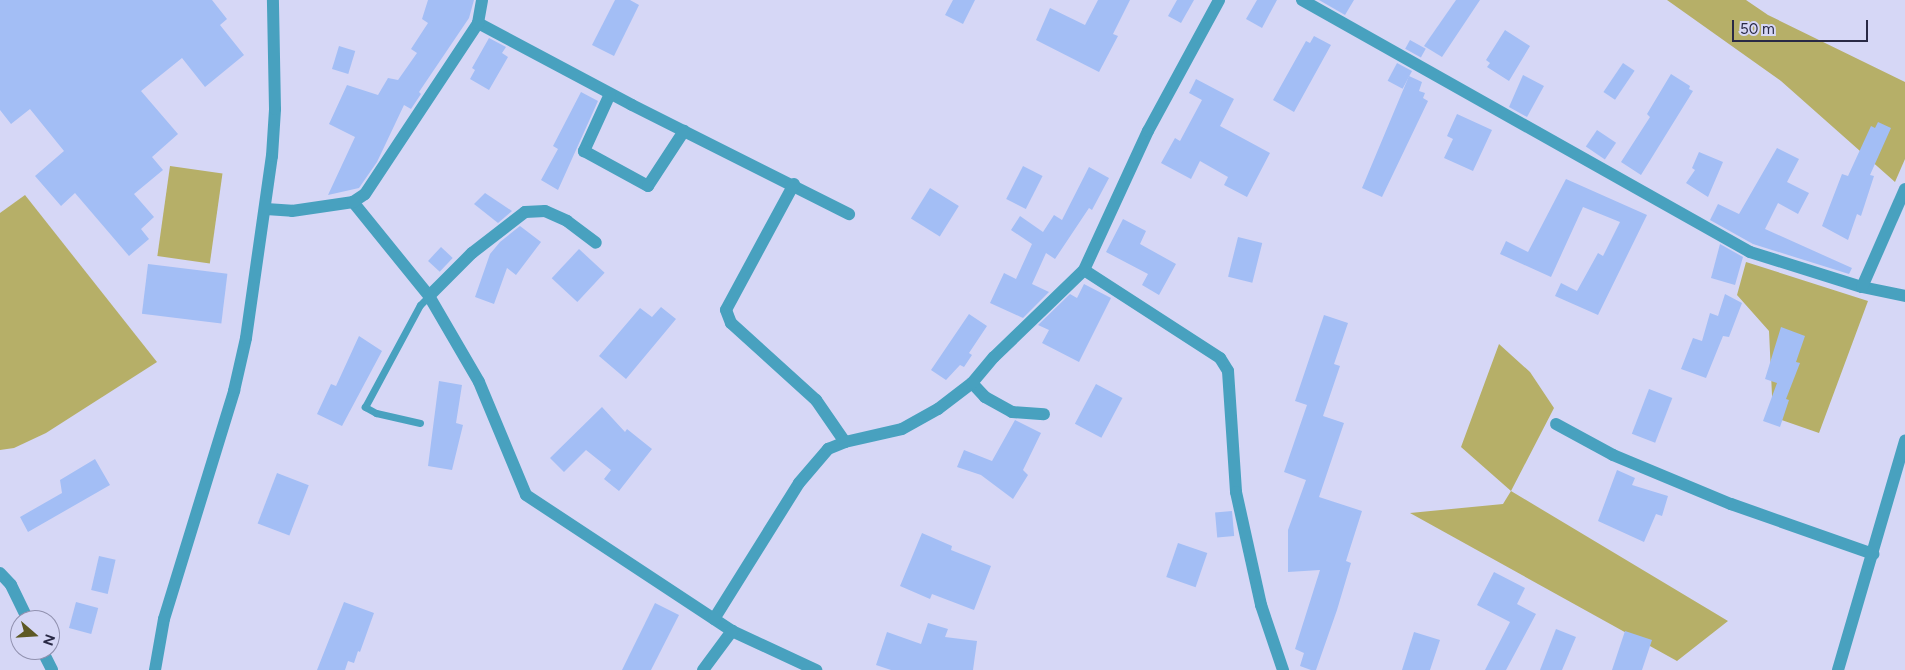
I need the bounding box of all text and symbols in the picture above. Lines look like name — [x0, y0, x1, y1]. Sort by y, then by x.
scale bar — [1735, 10, 1871, 42]
text: 50 m — [1740, 20, 1775, 38]
north arrow — [10, 610, 60, 660]
text: N — [39, 632, 59, 648]

